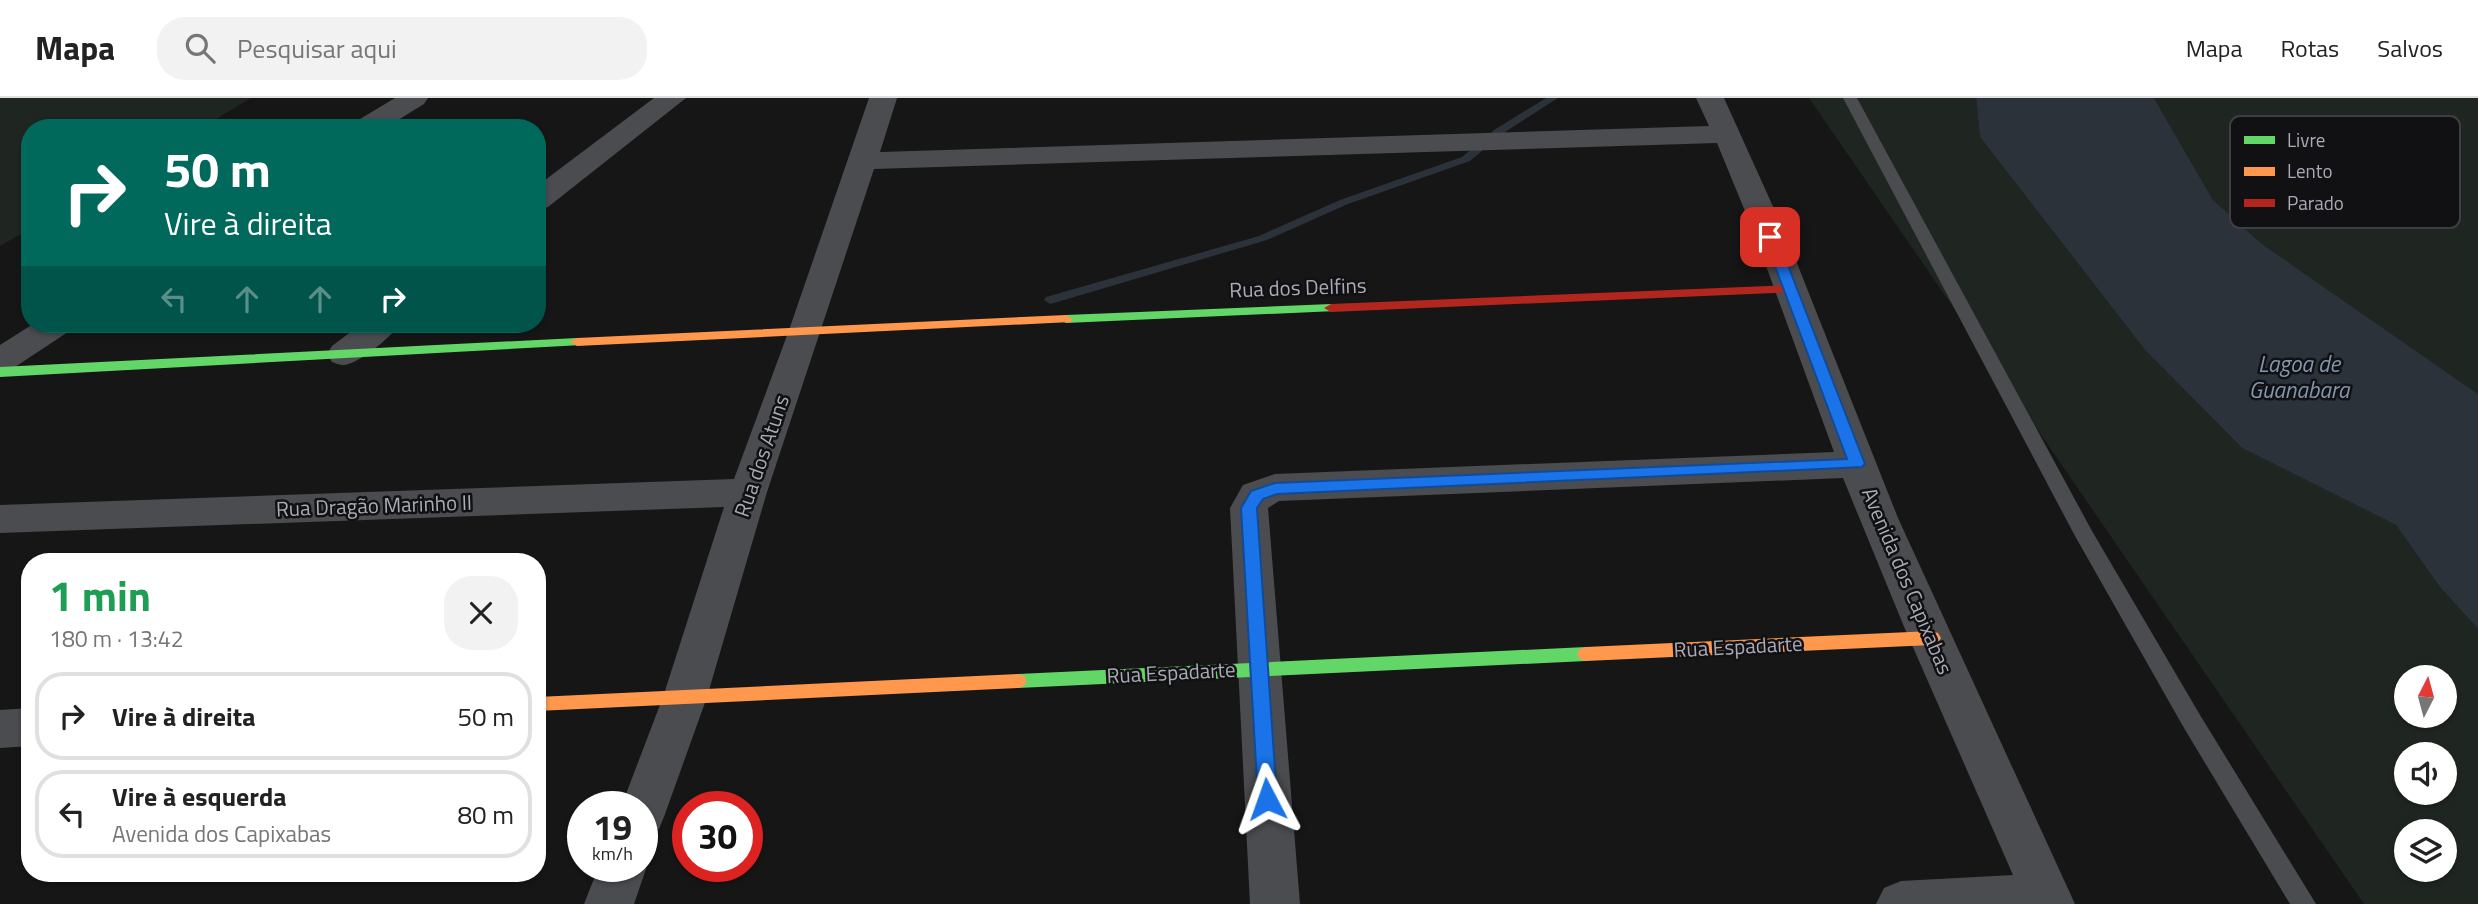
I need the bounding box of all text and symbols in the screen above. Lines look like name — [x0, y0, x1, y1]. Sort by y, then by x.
search box — [157, 17, 647, 80]
text: Mapa — [35, 23, 115, 73]
icon: search — [181, 29, 219, 67]
text: Pesquisar aqui — [237, 29, 397, 68]
text: Mapa — [2186, 30, 2242, 66]
text: Rotas — [2280, 30, 2339, 66]
text: Salvos — [2377, 30, 2443, 66]
legend — [2230, 116, 2460, 228]
text: Livre — [2287, 125, 2325, 154]
text: 50 m — [164, 131, 271, 206]
icon: right — [49, 147, 140, 238]
text: Lento — [2287, 156, 2332, 185]
text: Parado — [2287, 188, 2344, 217]
text: Vire à direita — [164, 199, 332, 247]
pin — [1740, 207, 1800, 267]
icon: arrive — [1751, 218, 1789, 256]
street label: Rua dos Delfins — [1229, 269, 1367, 305]
icon: left — [155, 280, 193, 318]
icon: ahead — [228, 280, 266, 318]
icon: ahead — [301, 280, 339, 318]
icon: right — [374, 280, 412, 318]
water label: Lagoa de Guanabara — [2249, 346, 2351, 407]
street label: Rua dos Atuns — [725, 390, 797, 521]
street label: Avenida dos Capixabas — [1854, 482, 1962, 679]
street label: Rua Dragão Marinho II — [275, 486, 473, 524]
text: 1 min — [49, 563, 151, 627]
button: close — [444, 576, 518, 650]
text: 180 m · 13:42 — [49, 621, 184, 656]
street label: Rua Espadarte — [1673, 627, 1803, 665]
street label: Rua Espadarte — [1106, 653, 1236, 691]
north arrow — [2394, 665, 2457, 728]
map controls — [2394, 665, 2457, 882]
icon: right — [53, 697, 91, 735]
text: Vire à direita — [112, 697, 255, 736]
text: 50 m — [457, 697, 514, 736]
button: sound — [2394, 742, 2457, 805]
position arrow — [1230, 762, 1304, 836]
text: Vire à esquerda — [112, 777, 287, 816]
speed limit sign: 30 — [672, 791, 763, 882]
icon: left — [53, 795, 91, 833]
text: 80 m — [457, 795, 514, 834]
text: 19 — [593, 800, 632, 854]
text: Avenida dos Capixabas — [112, 816, 331, 851]
button: layers — [2394, 819, 2457, 882]
text: km/h — [592, 840, 633, 867]

